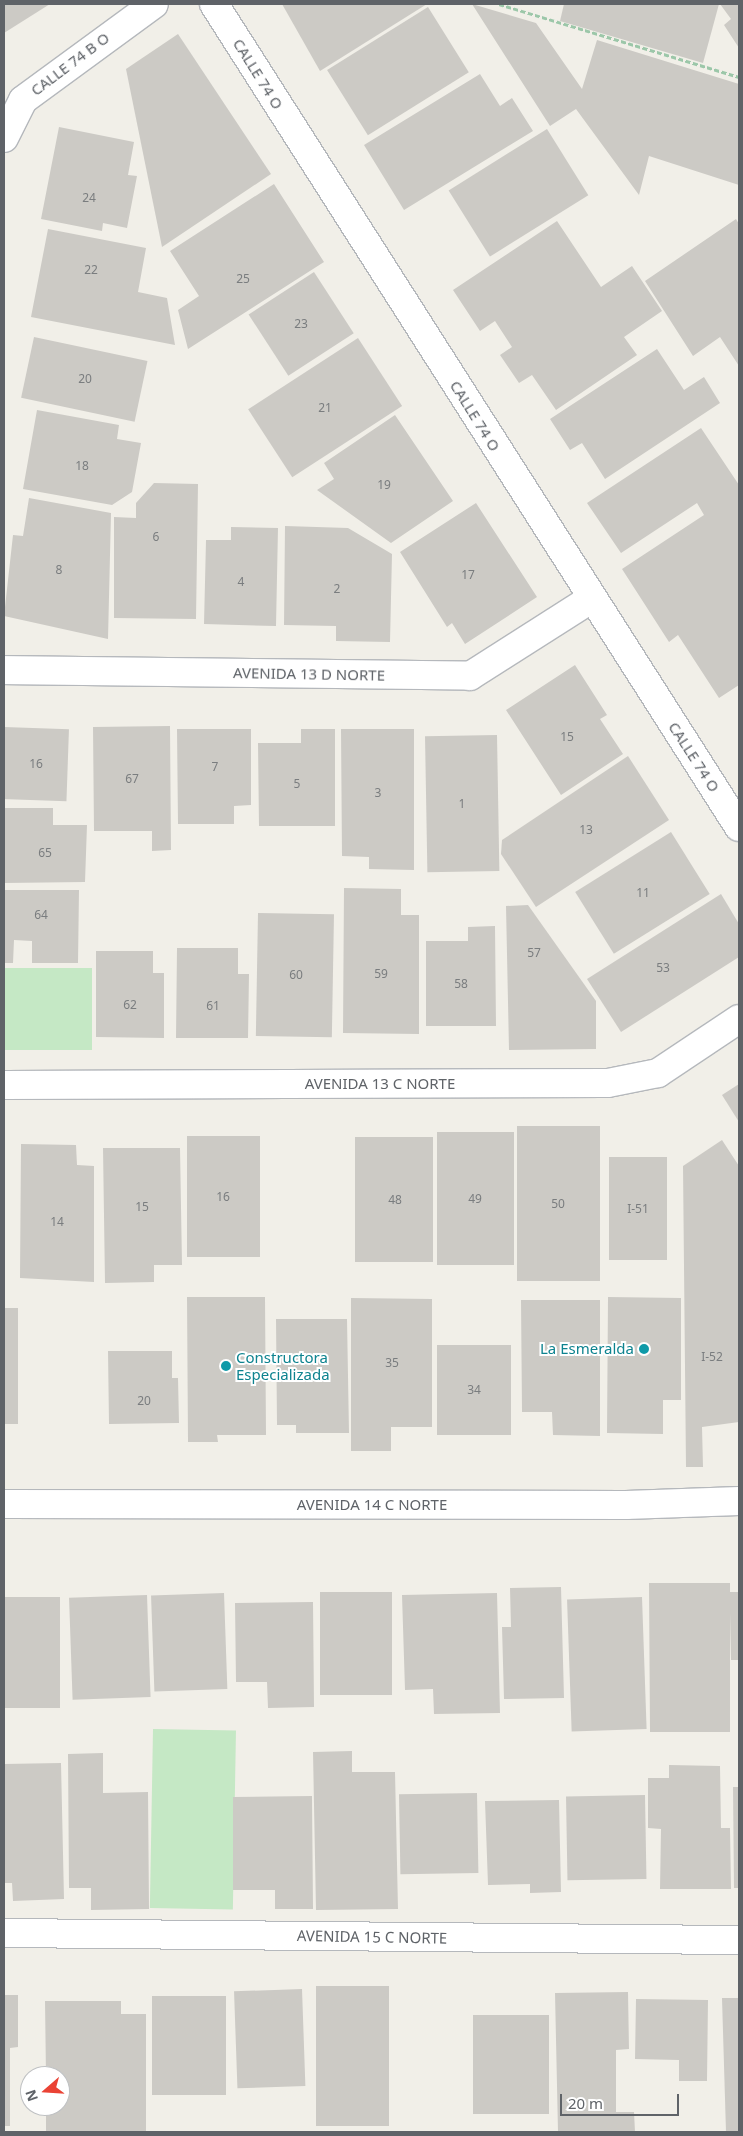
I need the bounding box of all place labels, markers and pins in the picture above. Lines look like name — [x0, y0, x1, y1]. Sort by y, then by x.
place label: La Esmeralda — [540, 1340, 634, 1358]
marker: La Esmeralda — [638, 1343, 650, 1355]
place label: Constructora Especializada — [236, 1348, 330, 1383]
marker: Constructora Especializada — [220, 1360, 232, 1372]

